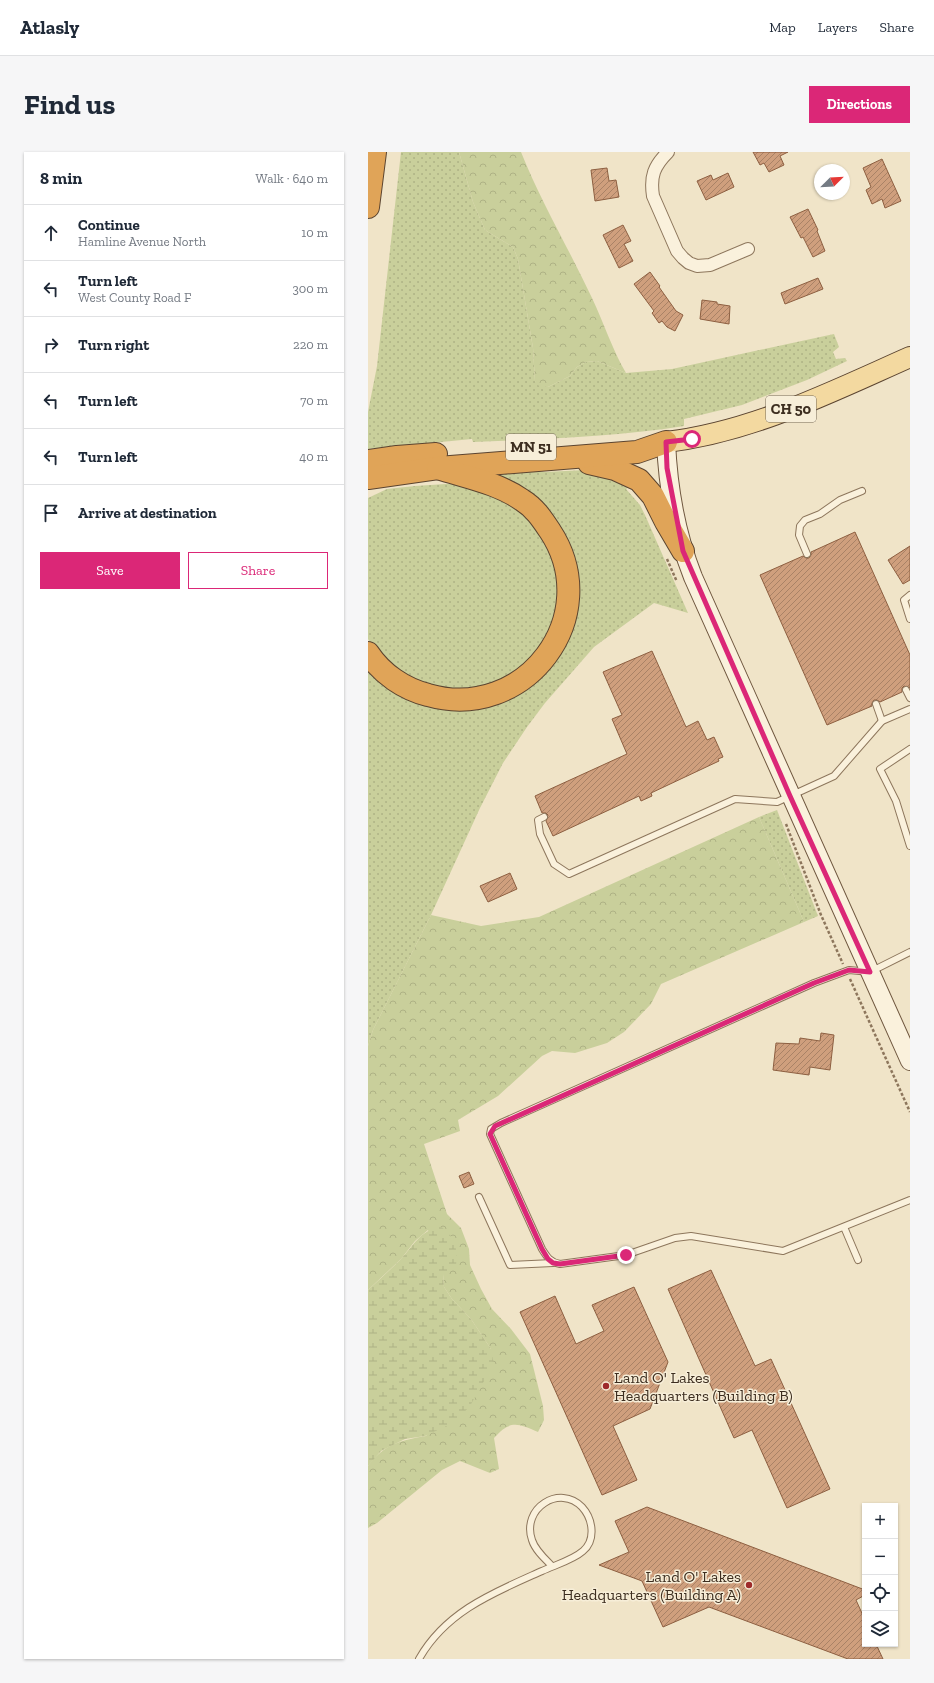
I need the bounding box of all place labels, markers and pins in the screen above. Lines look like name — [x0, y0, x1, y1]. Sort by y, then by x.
place label: Land O' Lakes Headquarters (Building B) — [614, 1368, 793, 1405]
marker: Land O' Lakes Headquarters (Building B) — [601, 1381, 611, 1391]
place label: Land O' Lakes Headquarters (Building A) — [562, 1567, 741, 1604]
marker: Land O' Lakes Headquarters (Building A) — [744, 1580, 754, 1590]

